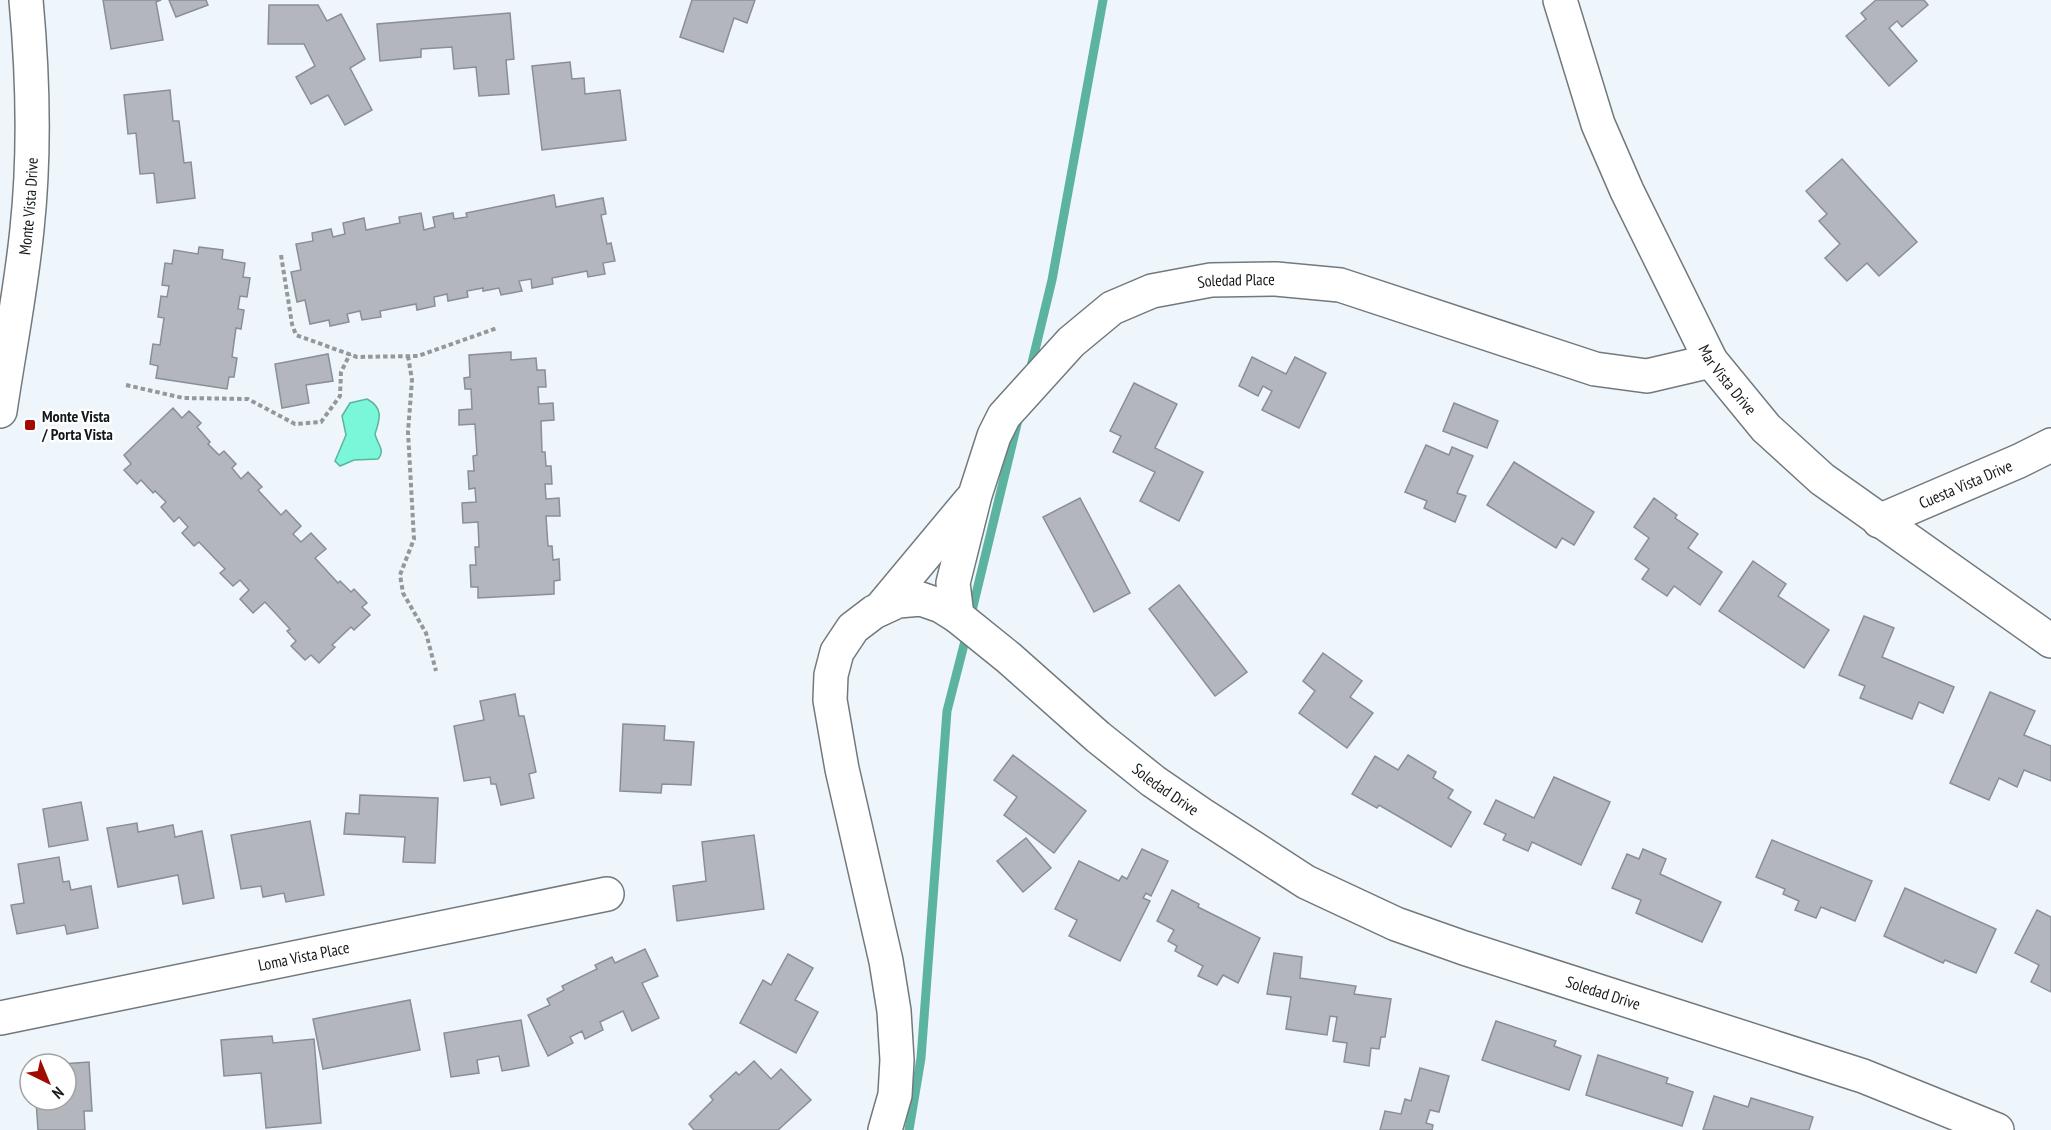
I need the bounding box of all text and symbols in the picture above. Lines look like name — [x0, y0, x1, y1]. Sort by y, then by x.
street label: Monte Vista Drive — [14, 157, 42, 256]
street label: Soledad Place — [1196, 269, 1275, 292]
street label: Mar Vista Drive — [1694, 341, 1761, 419]
place label: Monte Vista / Porta Vista — [41, 406, 113, 444]
marker: Monte Vista / Porta Vista — [23, 418, 37, 432]
street label: Cuesta Vista Drive — [1916, 455, 2015, 513]
street label: Soledad Drive — [1128, 758, 1203, 819]
street label: Loma Vista Place — [256, 937, 351, 975]
street label: Soledad Drive — [1564, 971, 1643, 1014]
north arrow — [18, 1052, 78, 1112]
text: N — [48, 1083, 68, 1103]

